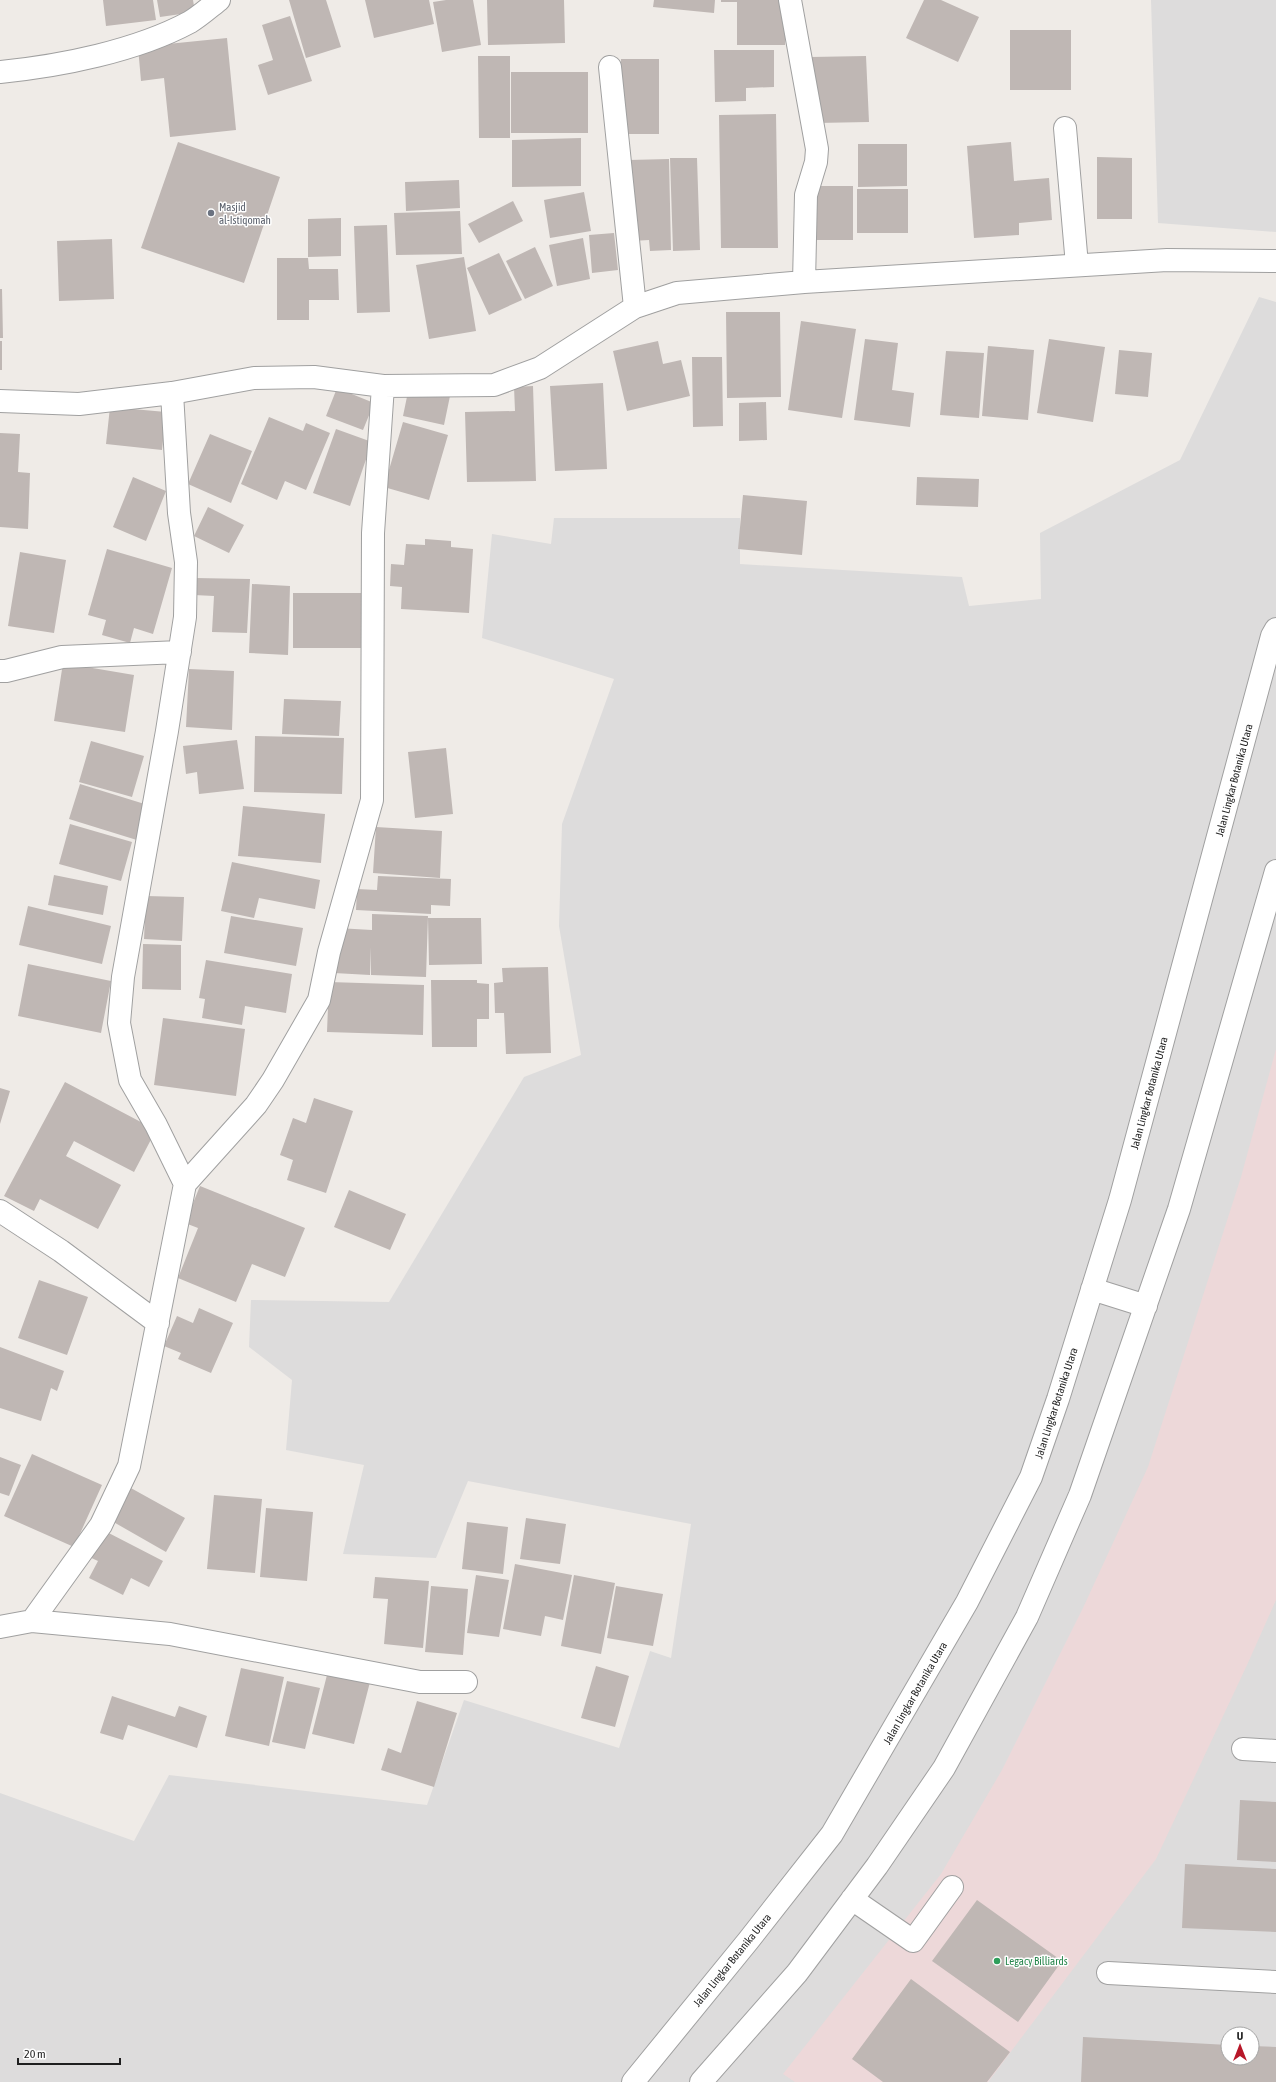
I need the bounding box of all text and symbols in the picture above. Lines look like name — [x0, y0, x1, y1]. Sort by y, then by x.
place label: Masjid al-Istiqomah — [219, 201, 271, 226]
marker: Masjid al-Istiqomah — [206, 208, 216, 218]
street label: Jalan Lingkar Botanika Utara — [1213, 722, 1255, 838]
street label: Jalan Lingkar Botanika Utara — [1128, 1035, 1170, 1151]
street label: Jalan Lingkar Botanika Utara — [1032, 1346, 1080, 1460]
street label: Jalan Lingkar Botanika Utara — [881, 1640, 949, 1746]
street label: Jalan Lingkar Botanika Utara — [691, 1911, 773, 2009]
place label: Legacy Billiards — [1005, 1955, 1068, 1967]
marker: Legacy Billiards — [992, 1956, 1002, 1966]
north arrow — [1220, 2026, 1260, 2066]
text: U — [1237, 2030, 1243, 2042]
scale bar — [18, 2040, 120, 2066]
text: 20 m — [24, 2047, 46, 2061]

